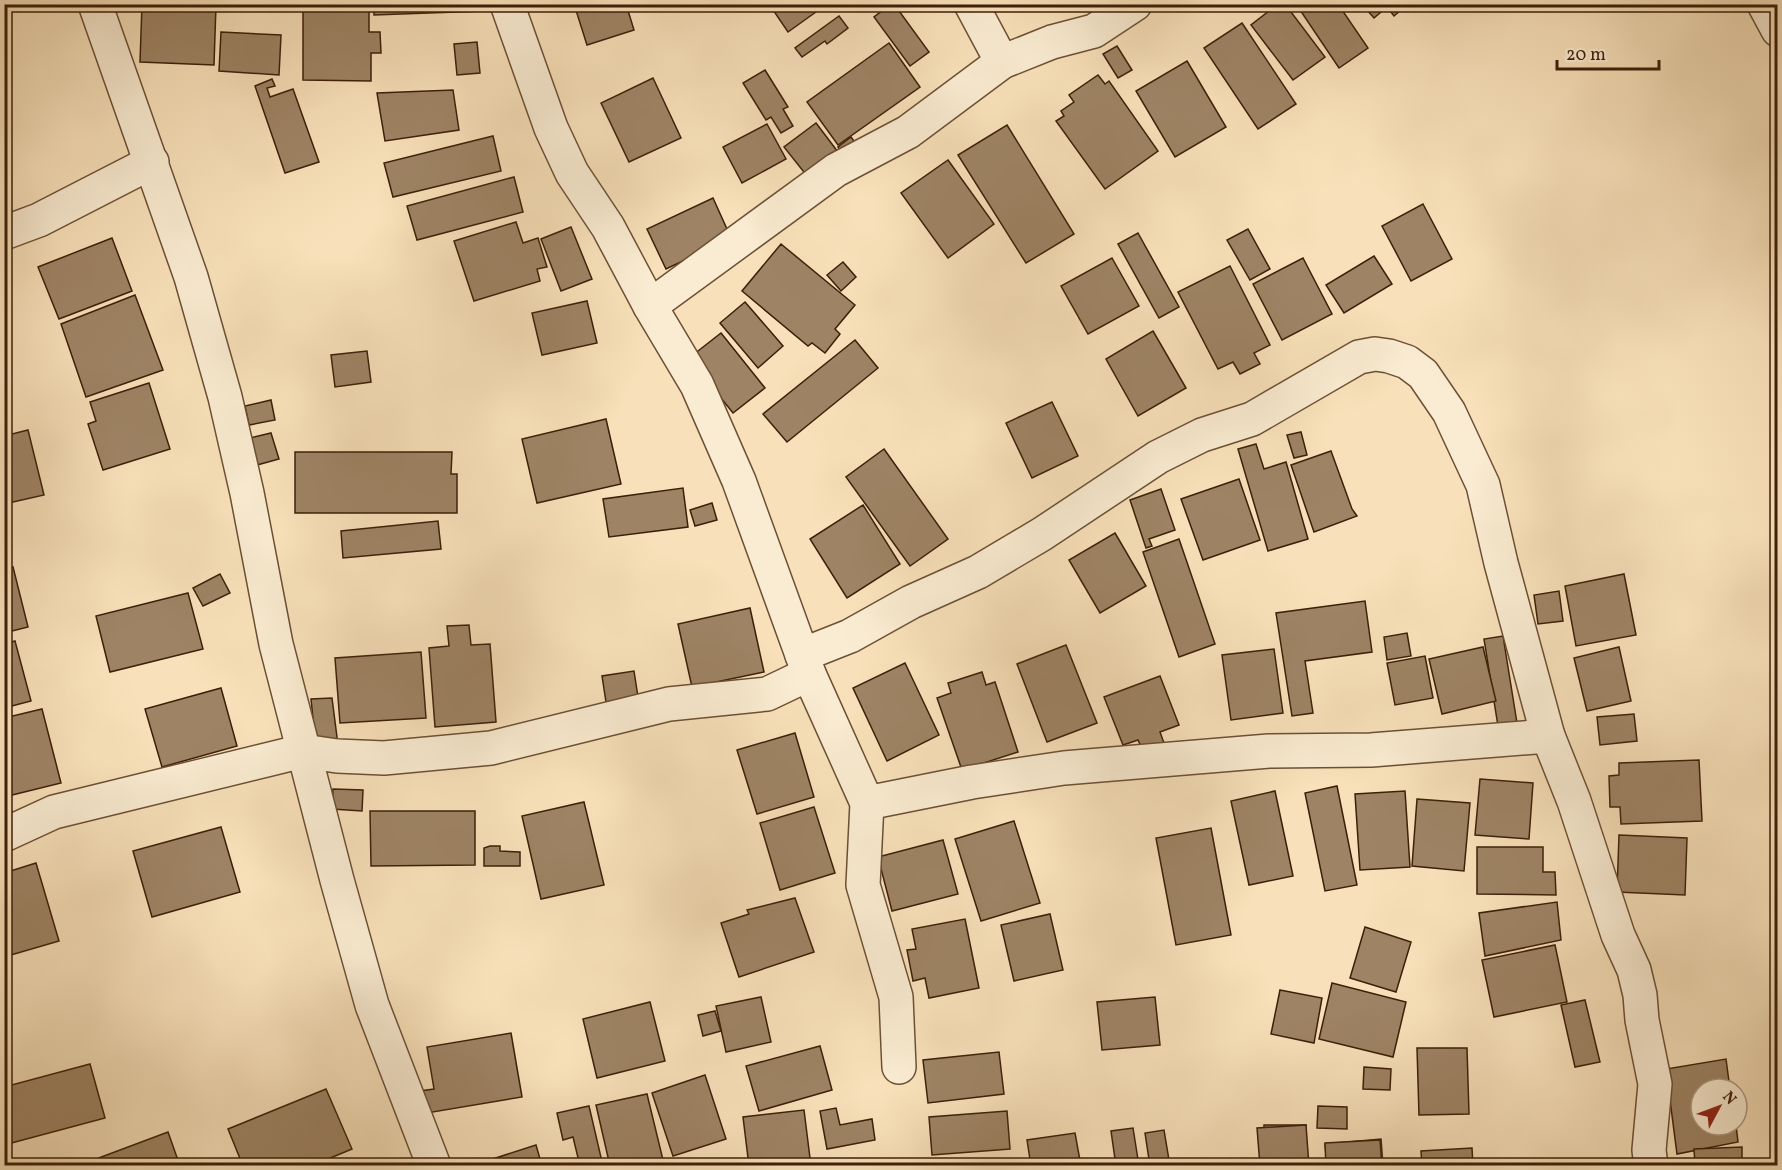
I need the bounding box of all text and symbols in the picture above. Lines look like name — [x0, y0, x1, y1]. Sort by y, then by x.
scale bar — [1557, 33, 1659, 71]
text: 20 m — [1566, 43, 1606, 68]
north arrow — [1689, 1077, 1749, 1137]
text: N — [1717, 1087, 1741, 1110]

